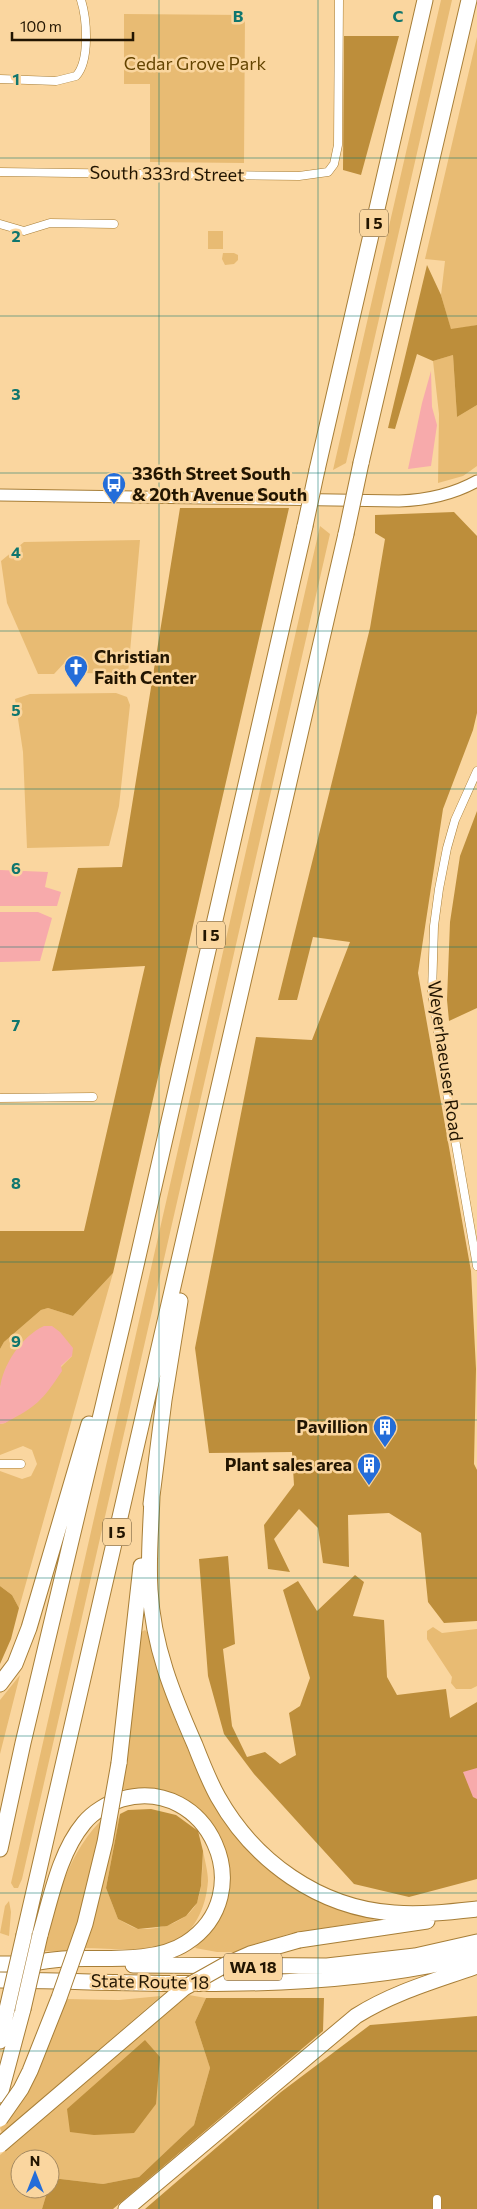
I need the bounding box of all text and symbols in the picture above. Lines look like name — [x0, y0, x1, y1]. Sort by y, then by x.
text: B — [233, 6, 244, 25]
text: C — [393, 6, 404, 25]
scale bar — [12, 10, 134, 42]
text: 100 m — [20, 17, 62, 35]
park label: Cedar Grove Park — [124, 52, 266, 74]
text: 1 — [12, 69, 20, 88]
street label: South 333rd Street — [89, 161, 245, 185]
road number: I 5 — [360, 210, 388, 237]
text: 2 — [11, 226, 21, 245]
text: 3 — [11, 384, 21, 403]
place label: 336th Street South & 20th Avenue South — [132, 462, 307, 505]
bus stop icon: 336th Street South & 20th Avenue South — [101, 471, 127, 505]
text: 4 — [11, 542, 21, 561]
place label: Christian Faith Center — [94, 645, 197, 688]
church icon: Christian Faith Center — [63, 654, 89, 688]
text: 5 — [11, 700, 21, 719]
text: 6 — [11, 858, 21, 877]
road number: I 5 — [197, 922, 225, 948]
street label: Weyerhaeuser Road — [424, 979, 468, 1142]
text: 7 — [12, 1015, 21, 1034]
text: 8 — [11, 1173, 21, 1192]
text: 9 — [11, 1331, 21, 1350]
building icon: Pavillion — [372, 1414, 398, 1448]
place label: Pavillion — [296, 1415, 368, 1437]
building icon: Plant sales area — [356, 1452, 382, 1486]
place label: Plant sales area — [225, 1453, 352, 1475]
road number: I 5 — [103, 1518, 131, 1545]
road number: WA 18 — [224, 1954, 282, 1980]
street label: State Route 18 — [91, 1969, 209, 1993]
north arrow — [10, 2149, 60, 2199]
text: N — [30, 2152, 40, 2169]

